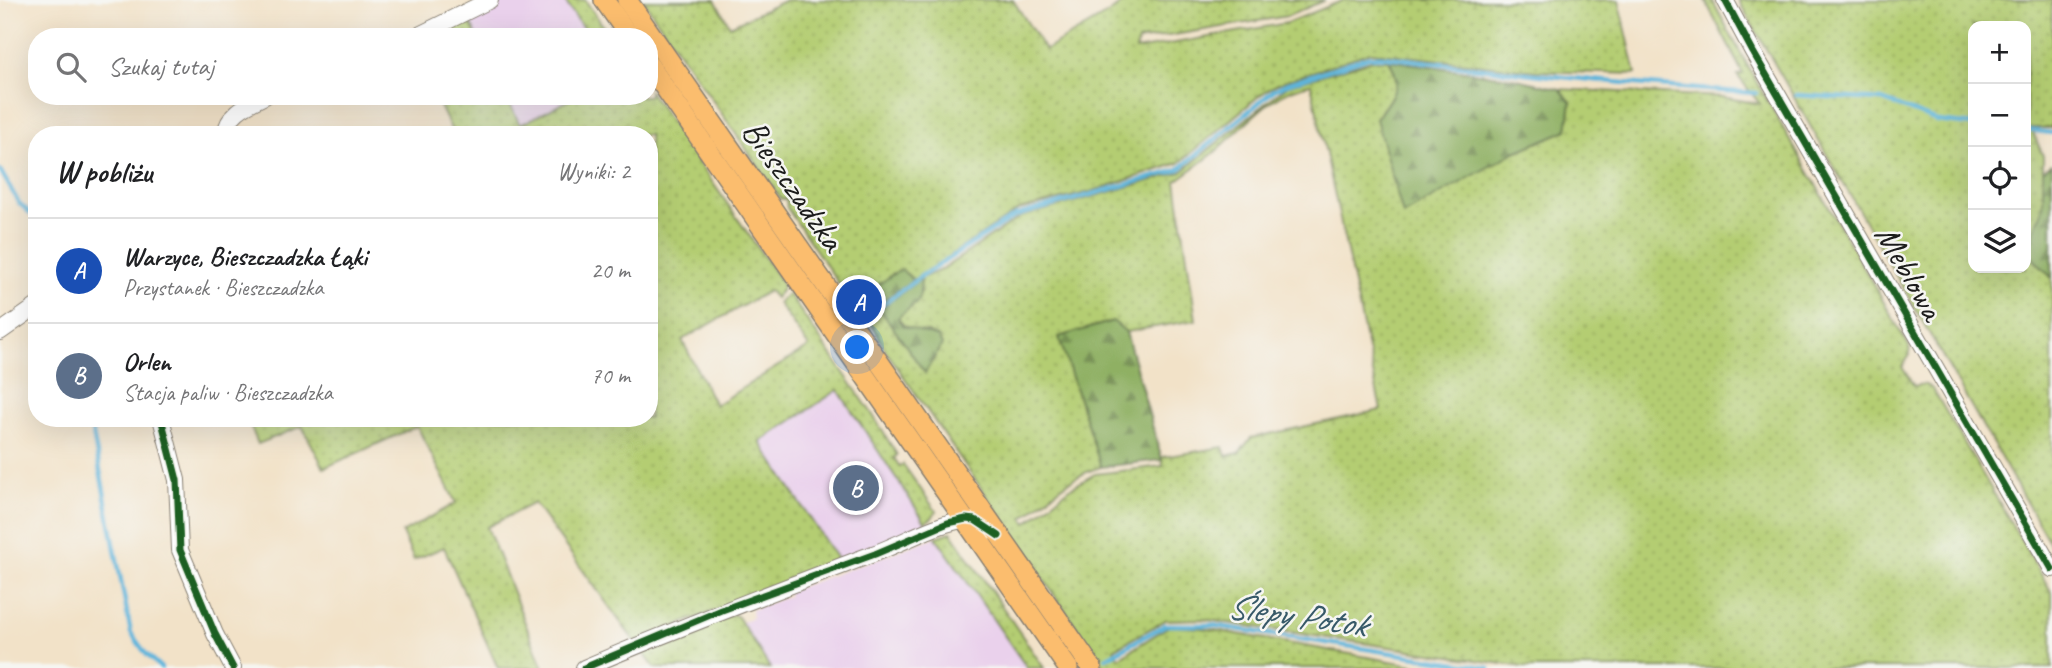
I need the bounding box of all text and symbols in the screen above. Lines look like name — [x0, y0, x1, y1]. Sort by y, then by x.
map controls — [1968, 21, 2031, 273]
button: + — [1968, 21, 2031, 84]
search box — [28, 28, 658, 105]
icon: search — [52, 48, 90, 86]
text: Szukaj tutaj — [108, 50, 214, 83]
button: − — [1968, 84, 2031, 147]
street label: Bieszczadzka — [732, 111, 857, 262]
button: locate — [1968, 147, 2031, 210]
text: W pobliżu — [56, 153, 152, 191]
text: Wyniki: 2 — [557, 157, 630, 186]
button: layers — [1968, 210, 2031, 273]
street label: Meblowa — [1864, 217, 1956, 330]
text: Warzyce, Bieszczadzka Łąki — [123, 240, 367, 273]
text: A — [73, 256, 85, 285]
text: 20 m — [591, 256, 630, 285]
text: Przystanek · Bieszczadzka — [123, 273, 323, 302]
pin: A — [836, 276, 882, 328]
your location — [840, 330, 874, 364]
text: Orlen — [123, 345, 171, 378]
text: B — [73, 361, 85, 390]
text: 70 m — [591, 361, 630, 390]
text: Stacja paliw · Bieszczadzka — [123, 378, 333, 407]
pin: B — [833, 462, 879, 514]
water label: Ślepy Potok — [1224, 581, 1375, 648]

